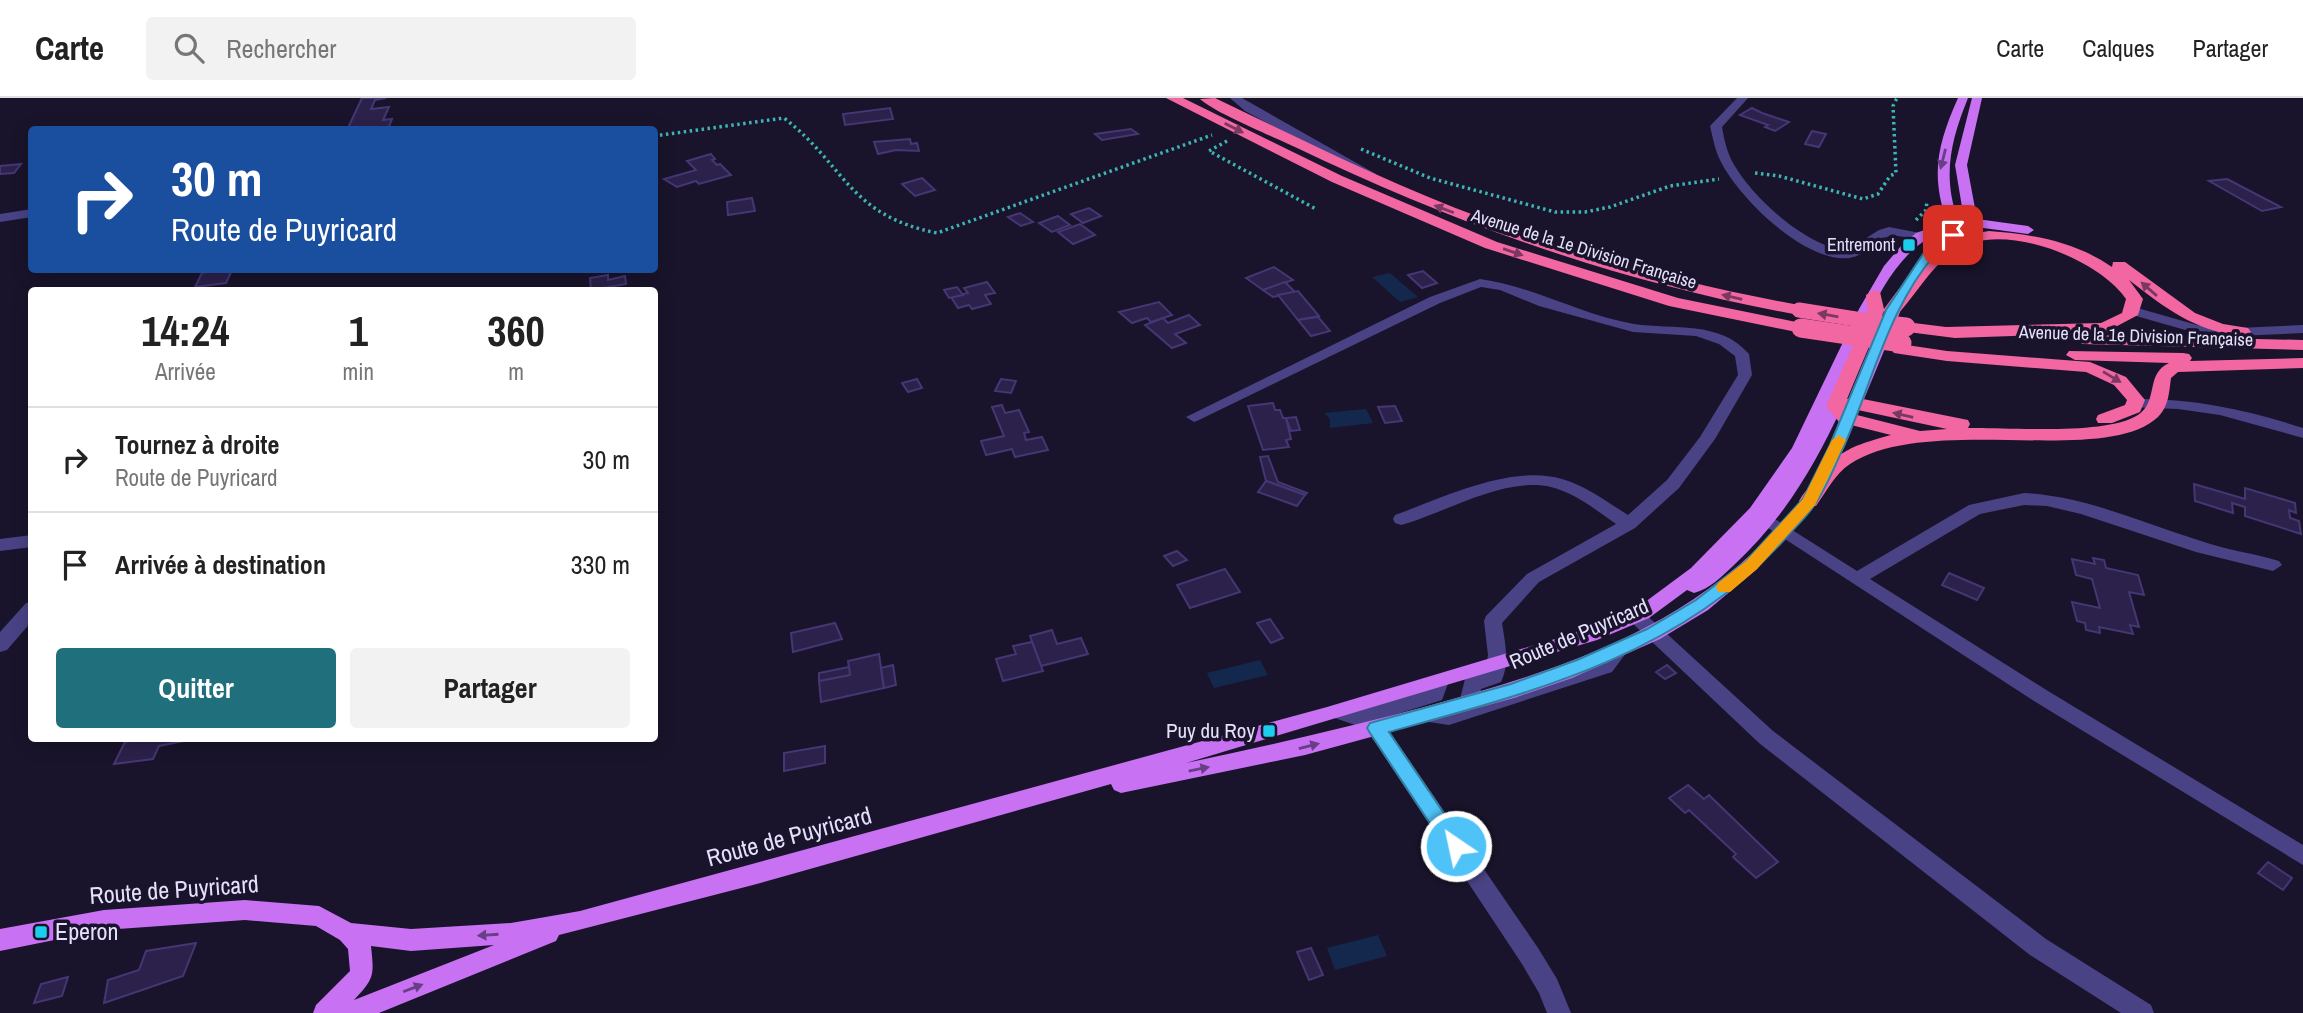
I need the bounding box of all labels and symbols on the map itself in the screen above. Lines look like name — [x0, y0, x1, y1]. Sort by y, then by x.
one-way arrow — [1224, 123, 1244, 134]
one-way arrow — [1937, 148, 1948, 170]
street label: Avenue de la 1e Division Française — [1467, 202, 1700, 295]
one-way arrow — [1434, 203, 1455, 214]
pin — [1923, 205, 1983, 265]
place label: Entremont — [1827, 232, 1895, 257]
marker: Entremont — [1901, 237, 1917, 253]
one-way arrow — [1503, 247, 1524, 258]
one-way arrow — [2141, 282, 2158, 297]
one-way arrow — [1721, 292, 1743, 303]
one-way arrow — [1817, 309, 1839, 320]
street label: Avenue de la 1e Division Française — [2017, 319, 2254, 352]
one-way arrow — [2103, 371, 2122, 383]
one-way arrow — [1892, 409, 1914, 420]
street label: Route de Puyricard — [1505, 591, 1653, 676]
place label: Puy du Roy — [1166, 716, 1255, 745]
marker: Puy du Roy — [1261, 723, 1277, 739]
one-way arrow — [1298, 740, 1320, 751]
one-way arrow — [1188, 764, 1210, 775]
street label: Route de Puyricard — [703, 799, 875, 873]
position arrow — [1419, 809, 1493, 883]
street label: Route de Puyricard — [88, 867, 260, 911]
place label: Eperon — [55, 915, 118, 947]
marker: Eperon — [33, 924, 49, 940]
one-way arrow — [477, 930, 499, 941]
one-way arrow — [403, 983, 424, 994]

